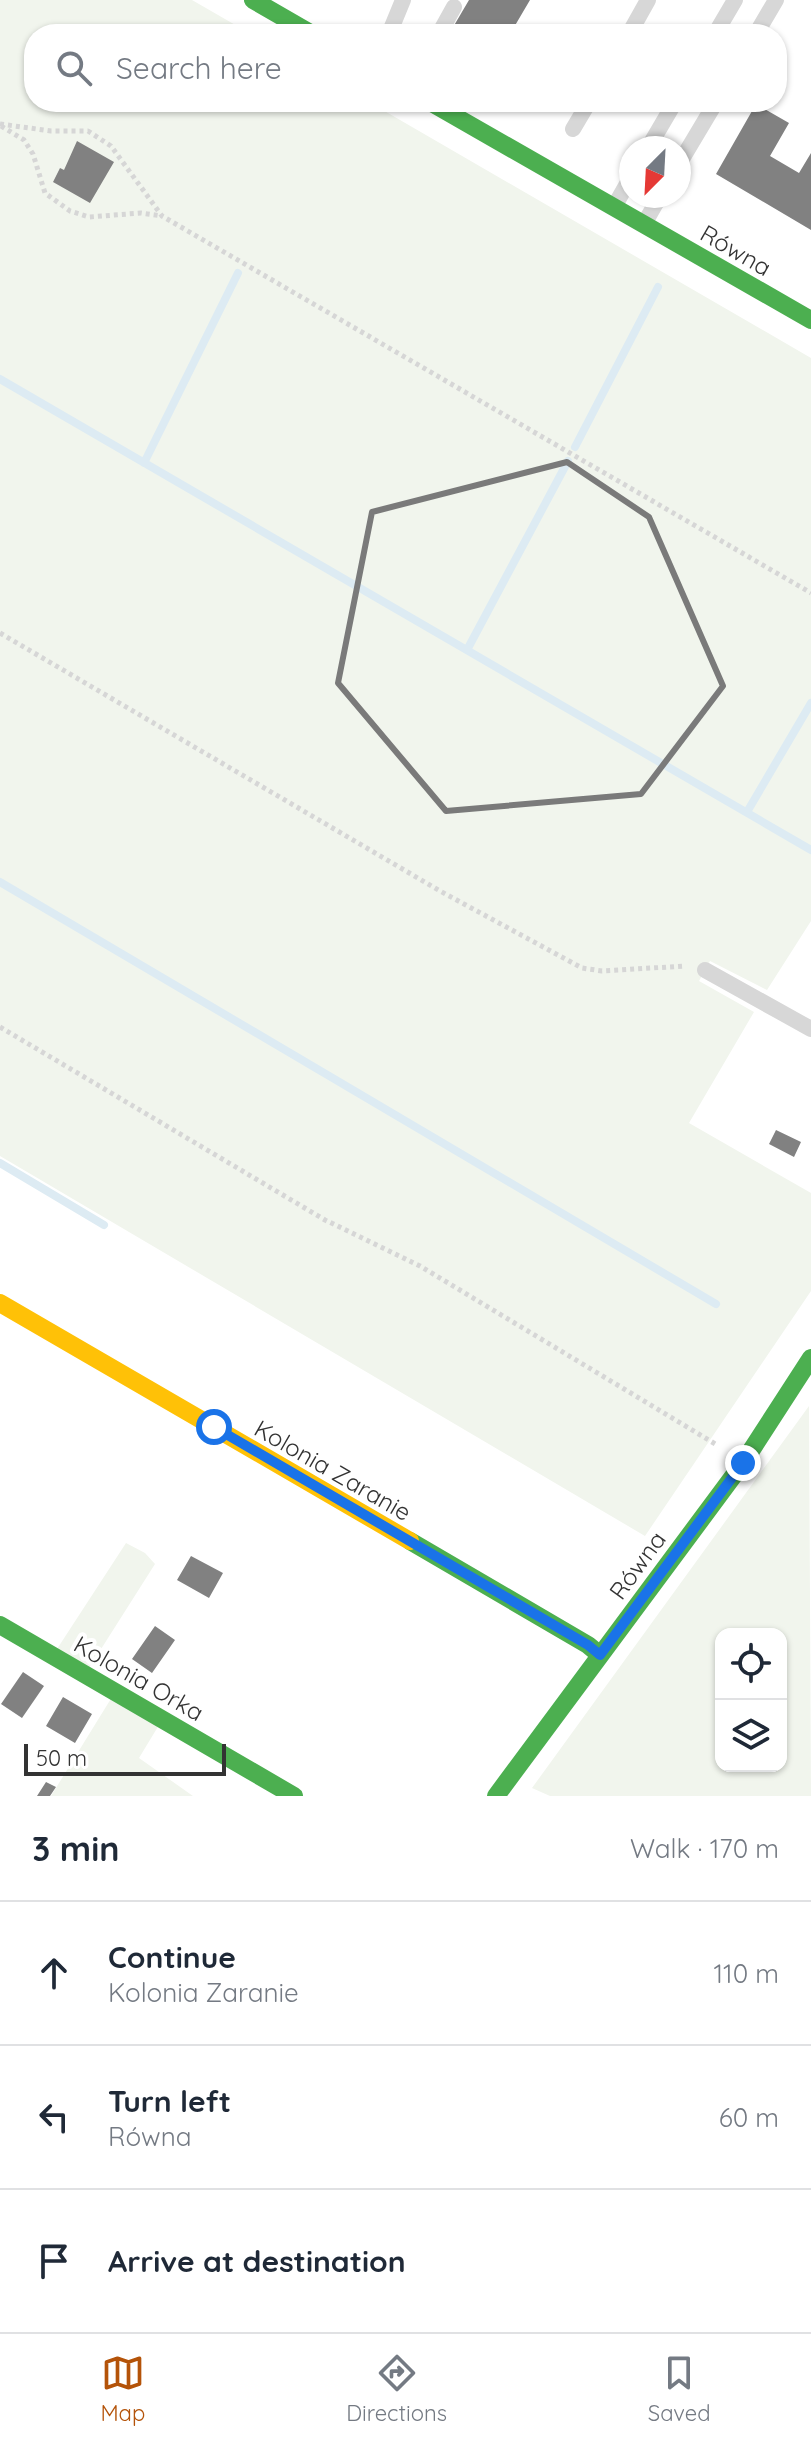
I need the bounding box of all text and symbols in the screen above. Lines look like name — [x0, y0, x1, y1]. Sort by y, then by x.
search box — [24, 24, 787, 112]
icon: search — [52, 46, 96, 90]
text: Search here — [116, 49, 282, 87]
north arrow — [619, 136, 691, 208]
street label: Równa — [695, 218, 777, 282]
route start — [196, 1409, 232, 1445]
street label: Kolonia Zaranie — [249, 1413, 417, 1527]
route end — [725, 1445, 761, 1481]
street label: Równa — [602, 1525, 672, 1605]
map controls — [715, 1628, 787, 1772]
button: locate — [715, 1628, 787, 1700]
street label: Kolonia Orka — [69, 1629, 209, 1727]
button: layers — [715, 1700, 787, 1772]
scale bar — [24, 1740, 226, 1776]
text: 50 m — [36, 1744, 87, 1772]
text: 3 min — [32, 1827, 119, 1870]
text: Walk · 170 m — [630, 1832, 779, 1865]
text: Continue — [108, 1938, 236, 1976]
icon: ahead — [32, 1951, 76, 1995]
text: 110 m — [713, 1957, 779, 1990]
text: Kolonia Zaranie — [108, 1976, 299, 2009]
text: Turn left — [108, 2082, 231, 2120]
icon: left — [32, 2095, 76, 2139]
text: 60 m — [719, 2101, 779, 2134]
text: Równa — [108, 2120, 191, 2153]
icon: arrive — [32, 2239, 76, 2283]
text: Arrive at destination — [108, 2242, 406, 2280]
tab: Map — [100, 2351, 145, 2427]
tab: Directions — [346, 2351, 447, 2427]
tab: Saved — [648, 2351, 711, 2427]

